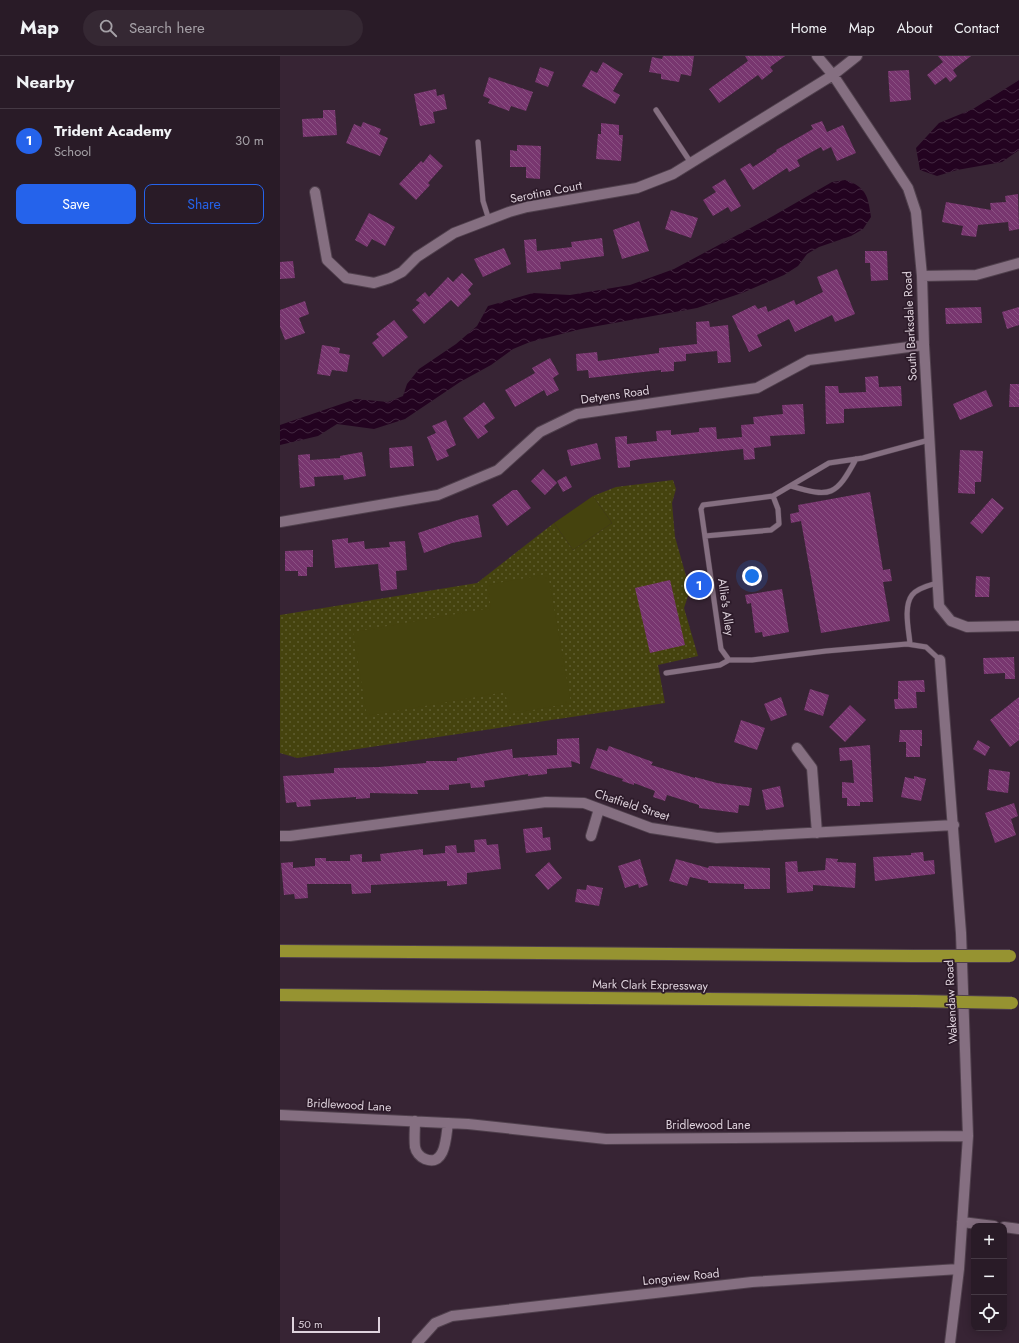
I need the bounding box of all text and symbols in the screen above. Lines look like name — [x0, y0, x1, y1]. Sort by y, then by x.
search box — [83, 10, 363, 46]
text: Map — [20, 14, 59, 41]
icon: search — [97, 17, 119, 39]
text: Search here — [129, 17, 205, 39]
text: Home — [791, 18, 827, 38]
text: Map — [849, 18, 875, 38]
text: About — [897, 18, 932, 38]
text: Contact — [954, 18, 999, 38]
text: Nearby — [16, 70, 74, 94]
text: Trident Academy — [54, 120, 172, 142]
text: 1 — [26, 131, 32, 150]
text: 30 m — [235, 131, 264, 150]
text: School — [54, 142, 91, 161]
street label: Serotina Court — [508, 176, 584, 208]
button: Save — [16, 184, 136, 224]
button: Share — [144, 184, 264, 224]
street label: South Barksdale Road — [898, 271, 922, 381]
street label: Detyens Road — [580, 381, 650, 409]
your location — [742, 566, 762, 586]
pin: 1 — [686, 570, 712, 600]
street label: Allie's Alley — [713, 577, 739, 638]
street label: Chatfield Street — [592, 784, 672, 826]
street label: Wakendaw Road — [940, 959, 962, 1045]
street label: Mark Clark Expressway — [592, 975, 709, 995]
street label: Bridlewood Lane — [306, 1094, 392, 1116]
street label: Bridlewood Lane — [666, 1116, 750, 1134]
map controls — [971, 1223, 1007, 1331]
button: + — [971, 1223, 1007, 1259]
button: − — [971, 1259, 1007, 1295]
street label: Longview Road — [642, 1264, 720, 1290]
button: locate — [971, 1295, 1007, 1331]
scale bar — [292, 1315, 380, 1334]
text: 50 m — [298, 1316, 323, 1332]

